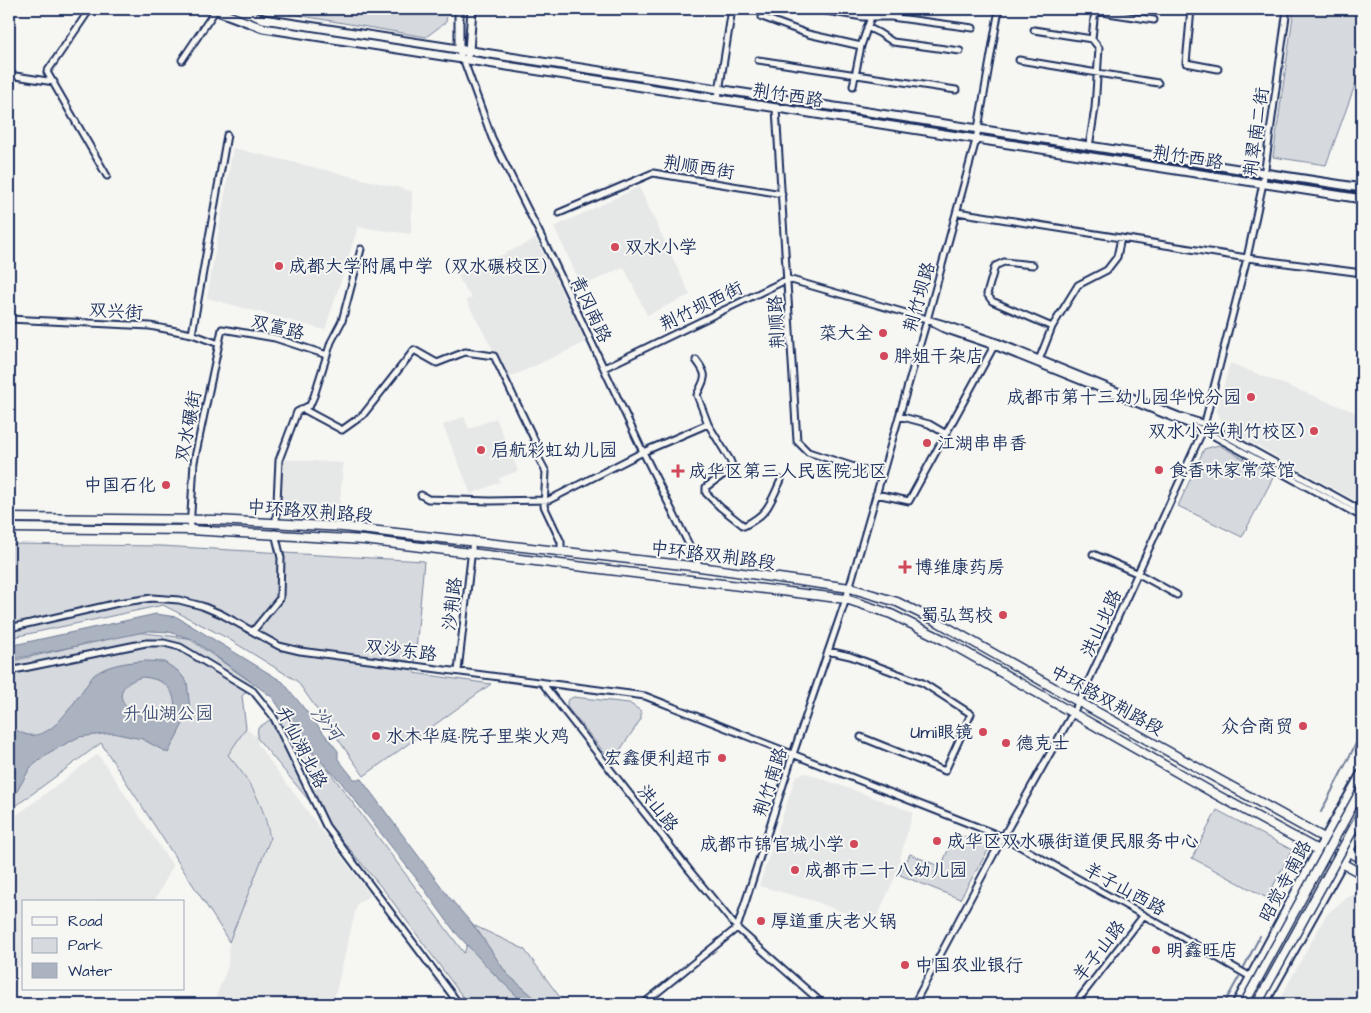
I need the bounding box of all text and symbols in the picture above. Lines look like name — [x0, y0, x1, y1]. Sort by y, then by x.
street label: 荆竹西路 — [750, 78, 825, 113]
street label: 荆翠南二街 — [1238, 86, 1275, 178]
street label: 荆竹西路 — [1150, 140, 1225, 175]
street label: 荆顺西街 — [661, 150, 736, 185]
place label: 双水小学 — [625, 235, 697, 260]
marker: 双水小学 — [609, 241, 621, 253]
place label: 成都大学附属中学（双水碾校区） — [289, 254, 559, 279]
street label: 荆竹坝路 — [898, 259, 941, 335]
marker: 成都大学附属中学（双水碾校区） — [273, 260, 285, 272]
street label: 青冈南路 — [564, 271, 617, 347]
street label: 荆竹坝西街 — [655, 275, 747, 337]
street label: 荆顺路 — [763, 294, 790, 350]
street label: 双兴街 — [88, 298, 144, 325]
street label: 双富路 — [249, 309, 307, 346]
place label: 菜大全 — [819, 321, 873, 346]
marker: 菜大全 — [877, 327, 889, 339]
place label: 胖姐干杂店 — [894, 344, 984, 369]
marker: 胖姐干杂店 — [878, 350, 890, 362]
place label: 成都市第十三幼儿园华悦分园 — [1007, 385, 1241, 410]
street label: 双水碾街 — [169, 388, 208, 464]
marker: 成都市第十三幼儿园华悦分园 — [1245, 391, 1257, 403]
place label: 双水小学(荆竹校区) — [1148, 419, 1304, 444]
marker: 双水小学(荆竹校区) — [1308, 425, 1320, 437]
place label: 江湖串串香 — [937, 431, 1027, 456]
marker: 江湖串串香 — [921, 437, 933, 449]
place label: 启航彩虹幼儿园 — [491, 438, 617, 463]
marker: 启航彩虹幼儿园 — [475, 444, 487, 456]
place label: 食香味家常菜馆 — [1169, 458, 1295, 483]
place label: 成华区第三人民医院北区 — [689, 459, 887, 484]
marker: 成华区第三人民医院北区 — [671, 464, 685, 478]
marker: 食香味家常菜馆 — [1153, 464, 1165, 476]
place label: 中国石化 — [84, 473, 156, 498]
marker: 中国石化 — [160, 479, 172, 491]
street label: 中环路双荆路段 — [246, 495, 374, 528]
street label: 中环路双荆路段 — [649, 535, 777, 576]
place label: 博维康药房 — [915, 555, 1005, 580]
marker: 博维康药房 — [899, 561, 911, 573]
street label: 沙荆路 — [437, 576, 468, 632]
street label: 洪山北路 — [1075, 585, 1128, 661]
place label: 蜀弘驾校 — [921, 603, 993, 628]
marker: 蜀弘驾校 — [997, 609, 1009, 621]
street label: 双沙东路 — [364, 634, 438, 667]
street label: 中环路双荆路段 — [1046, 659, 1168, 742]
park label: 升仙湖公园 — [123, 701, 213, 726]
street label: 升仙湖北路 — [270, 701, 333, 793]
water label: 沙河 — [303, 701, 350, 750]
place label: 众合商贸 — [1221, 714, 1293, 739]
place label: Umi眼镜 — [910, 720, 973, 745]
marker: 众合商贸 — [1297, 720, 1309, 732]
place label: 水木华庭·院子里柴火鸡 — [386, 724, 569, 749]
marker: Umi眼镜 — [977, 726, 989, 738]
marker: 水木华庭·院子里柴火鸡 — [370, 730, 382, 742]
place label: 德克士 — [1016, 731, 1070, 756]
marker: 德克士 — [1000, 737, 1012, 749]
street label: 荆竹南路 — [747, 744, 793, 820]
place label: 宏鑫便利超市 — [604, 746, 712, 771]
marker: 宏鑫便利超市 — [716, 752, 728, 764]
street label: 洪山路 — [631, 779, 684, 837]
place label: 成华区双水碾街道便民服务中心 — [947, 829, 1199, 854]
place label: 成都市锦官城小学 — [700, 832, 844, 857]
marker: 成华区双水碾街道便民服务中心 — [931, 835, 943, 847]
street label: 昭觉寺南路 — [1253, 836, 1318, 927]
marker: 成都市锦官城小学 — [848, 838, 860, 850]
street label: 羊子山西路 — [1079, 857, 1170, 922]
place label: 成都市二十八幼儿园 — [805, 858, 967, 883]
marker: 成都市二十八幼儿园 — [789, 864, 801, 876]
legend — [22, 900, 185, 990]
place label: 厚道重庆老火锅 — [771, 909, 897, 934]
text: Road — [68, 911, 103, 932]
marker: 厚道重庆老火锅 — [755, 915, 767, 927]
street label: 羊子山路 — [1067, 915, 1131, 987]
text: Park — [68, 935, 103, 956]
place label: 明鑫旺店 — [1166, 938, 1238, 963]
marker: 明鑫旺店 — [1150, 944, 1162, 956]
place label: 中国农业银行 — [915, 953, 1023, 978]
marker: 中国农业银行 — [899, 959, 911, 971]
text: Water — [68, 961, 112, 982]

